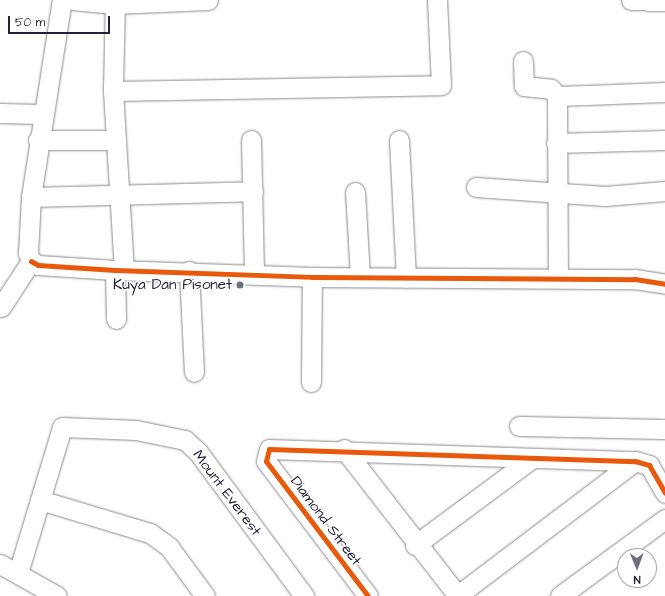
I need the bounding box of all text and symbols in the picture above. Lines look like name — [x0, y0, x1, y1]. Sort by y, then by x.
scale bar — [10, 8, 112, 34]
text: 50 m — [15, 14, 45, 31]
place label: Kuya Dan Pisonet — [113, 276, 232, 294]
marker: Kuya Dan Pisonet — [235, 280, 245, 290]
street label: Mount Everest — [189, 447, 265, 539]
street label: Diamond Street — [287, 473, 365, 569]
north arrow — [617, 548, 657, 588]
text: N — [634, 572, 641, 587]

